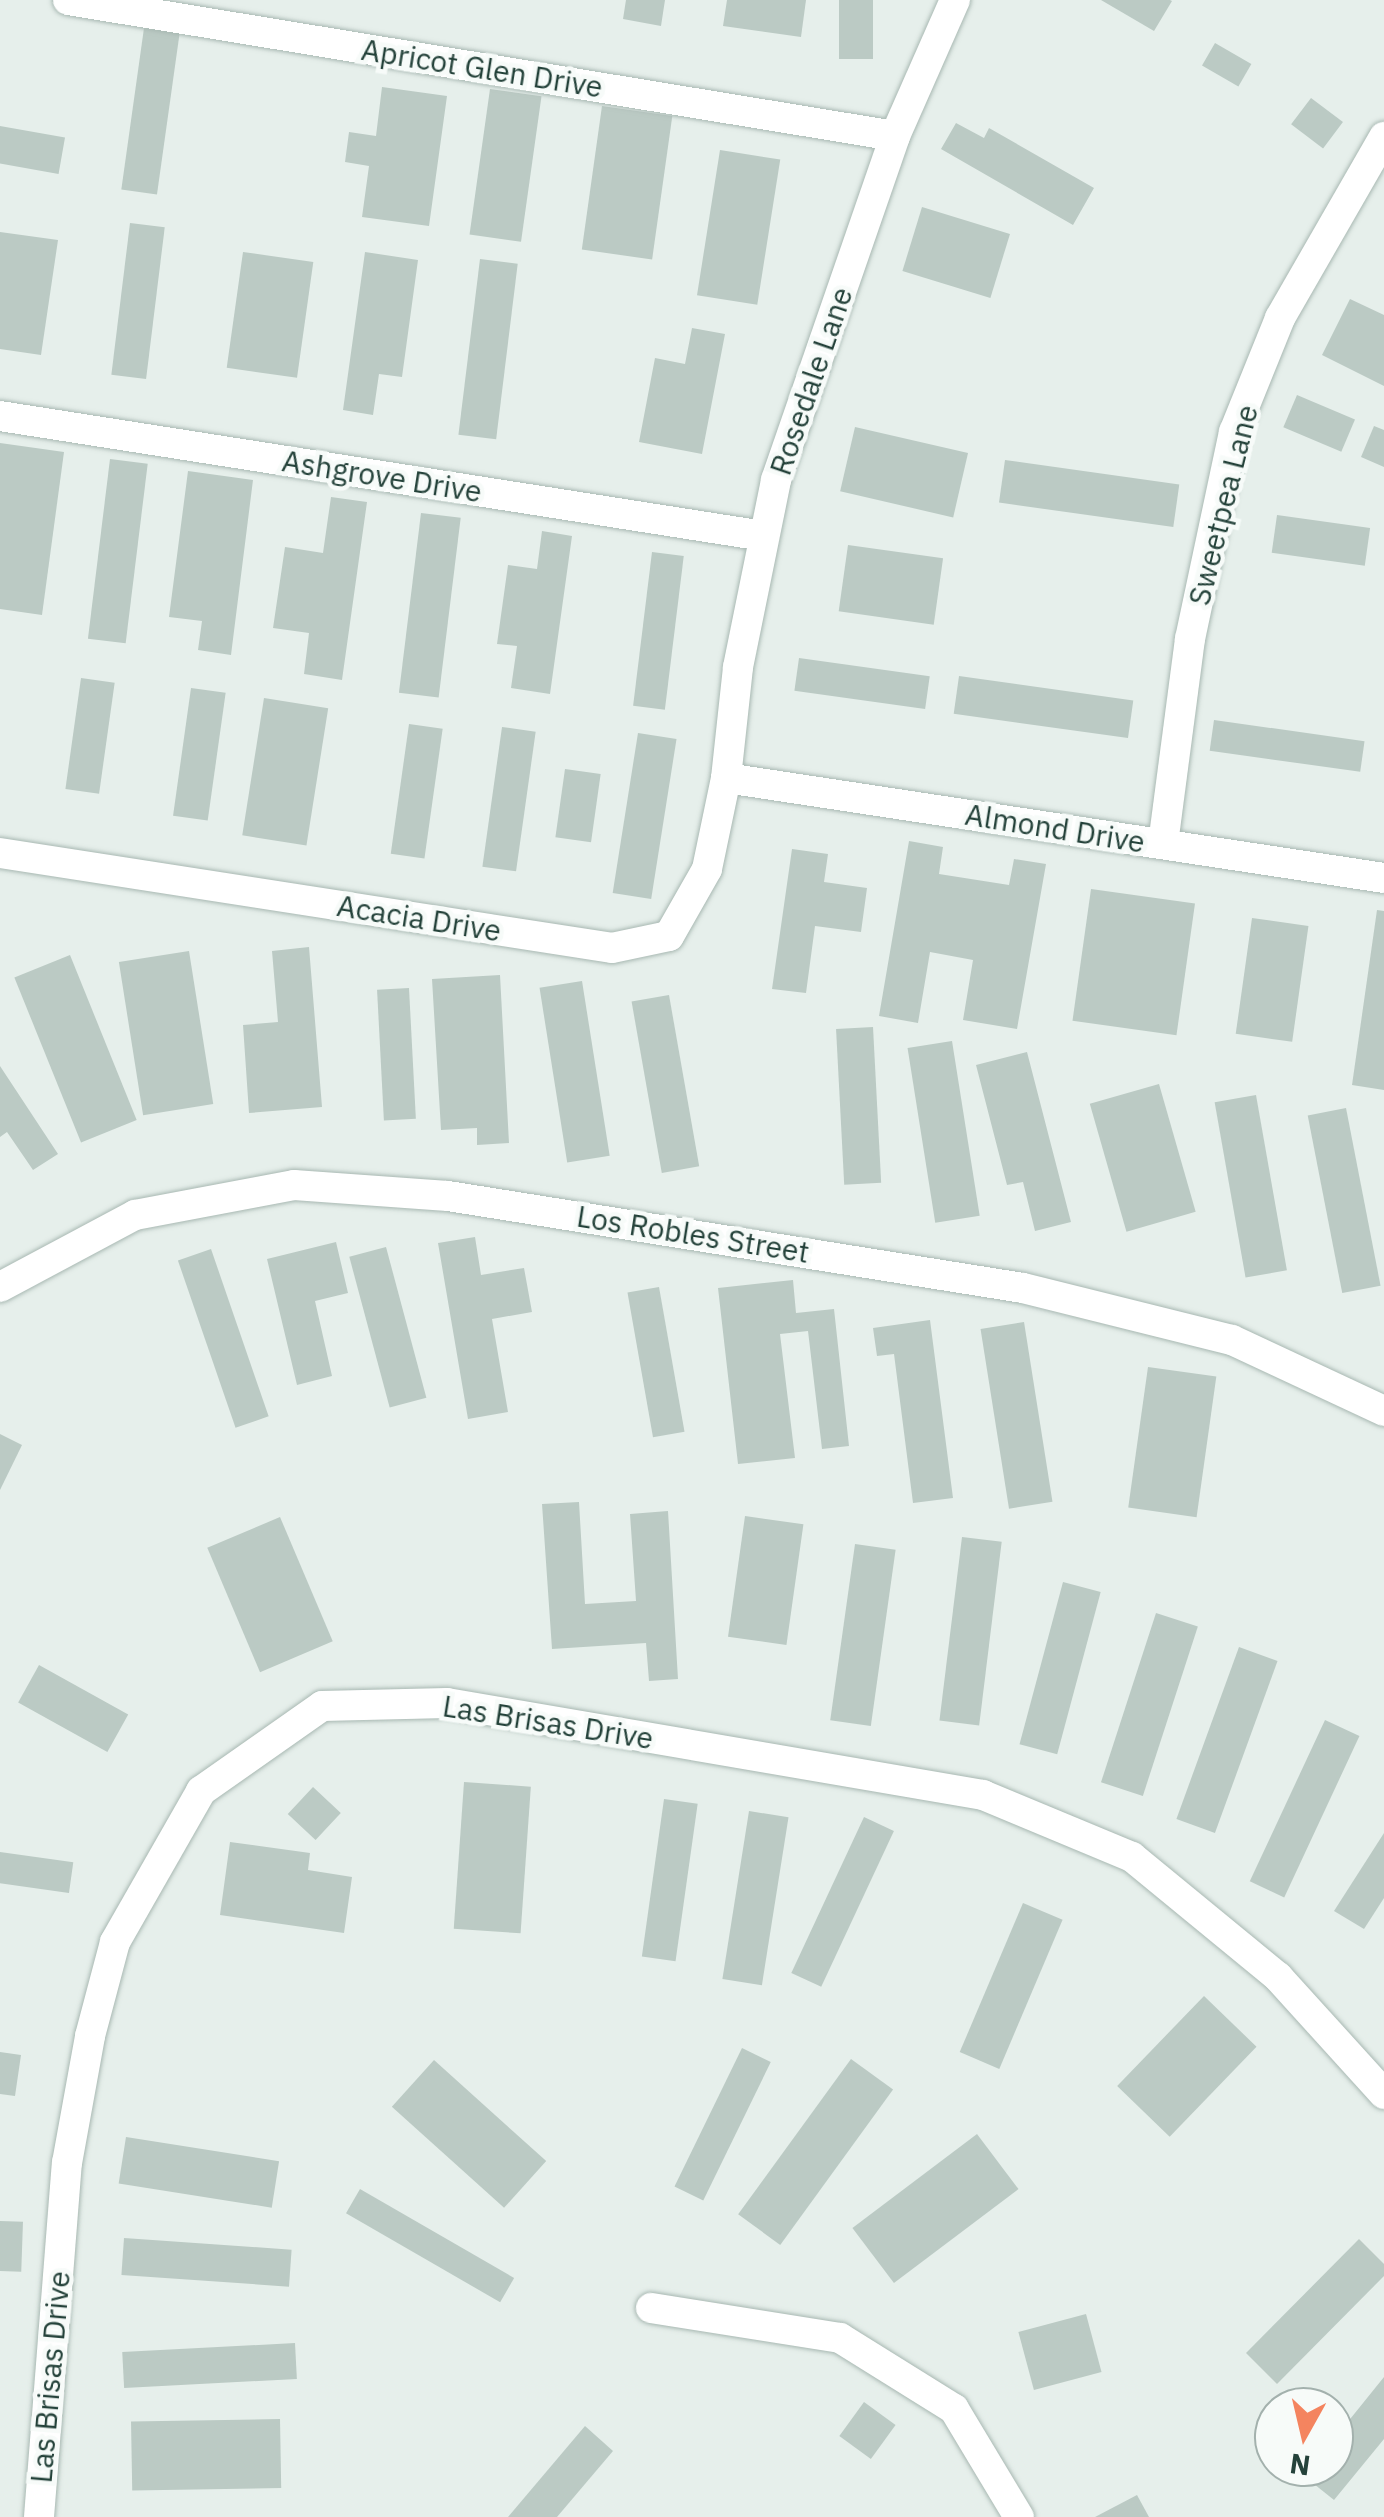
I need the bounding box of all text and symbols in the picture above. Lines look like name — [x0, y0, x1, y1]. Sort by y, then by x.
street label: Apricot Glen Drive — [359, 31, 605, 105]
street label: Rosedale Lane — [762, 282, 860, 480]
street label: Sweetpea Lane — [1181, 401, 1265, 609]
street label: Ashgrove Drive — [280, 442, 484, 510]
street label: Almond Drive — [963, 796, 1147, 860]
street label: Acacia Drive — [334, 887, 504, 949]
street label: Los Robles Street — [574, 1198, 812, 1270]
street label: Las Brisas Drive — [440, 1688, 656, 1756]
street label: Las Brisas Drive — [23, 2269, 77, 2485]
north arrow — [1254, 2387, 1354, 2487]
text: N — [1287, 2445, 1313, 2485]

